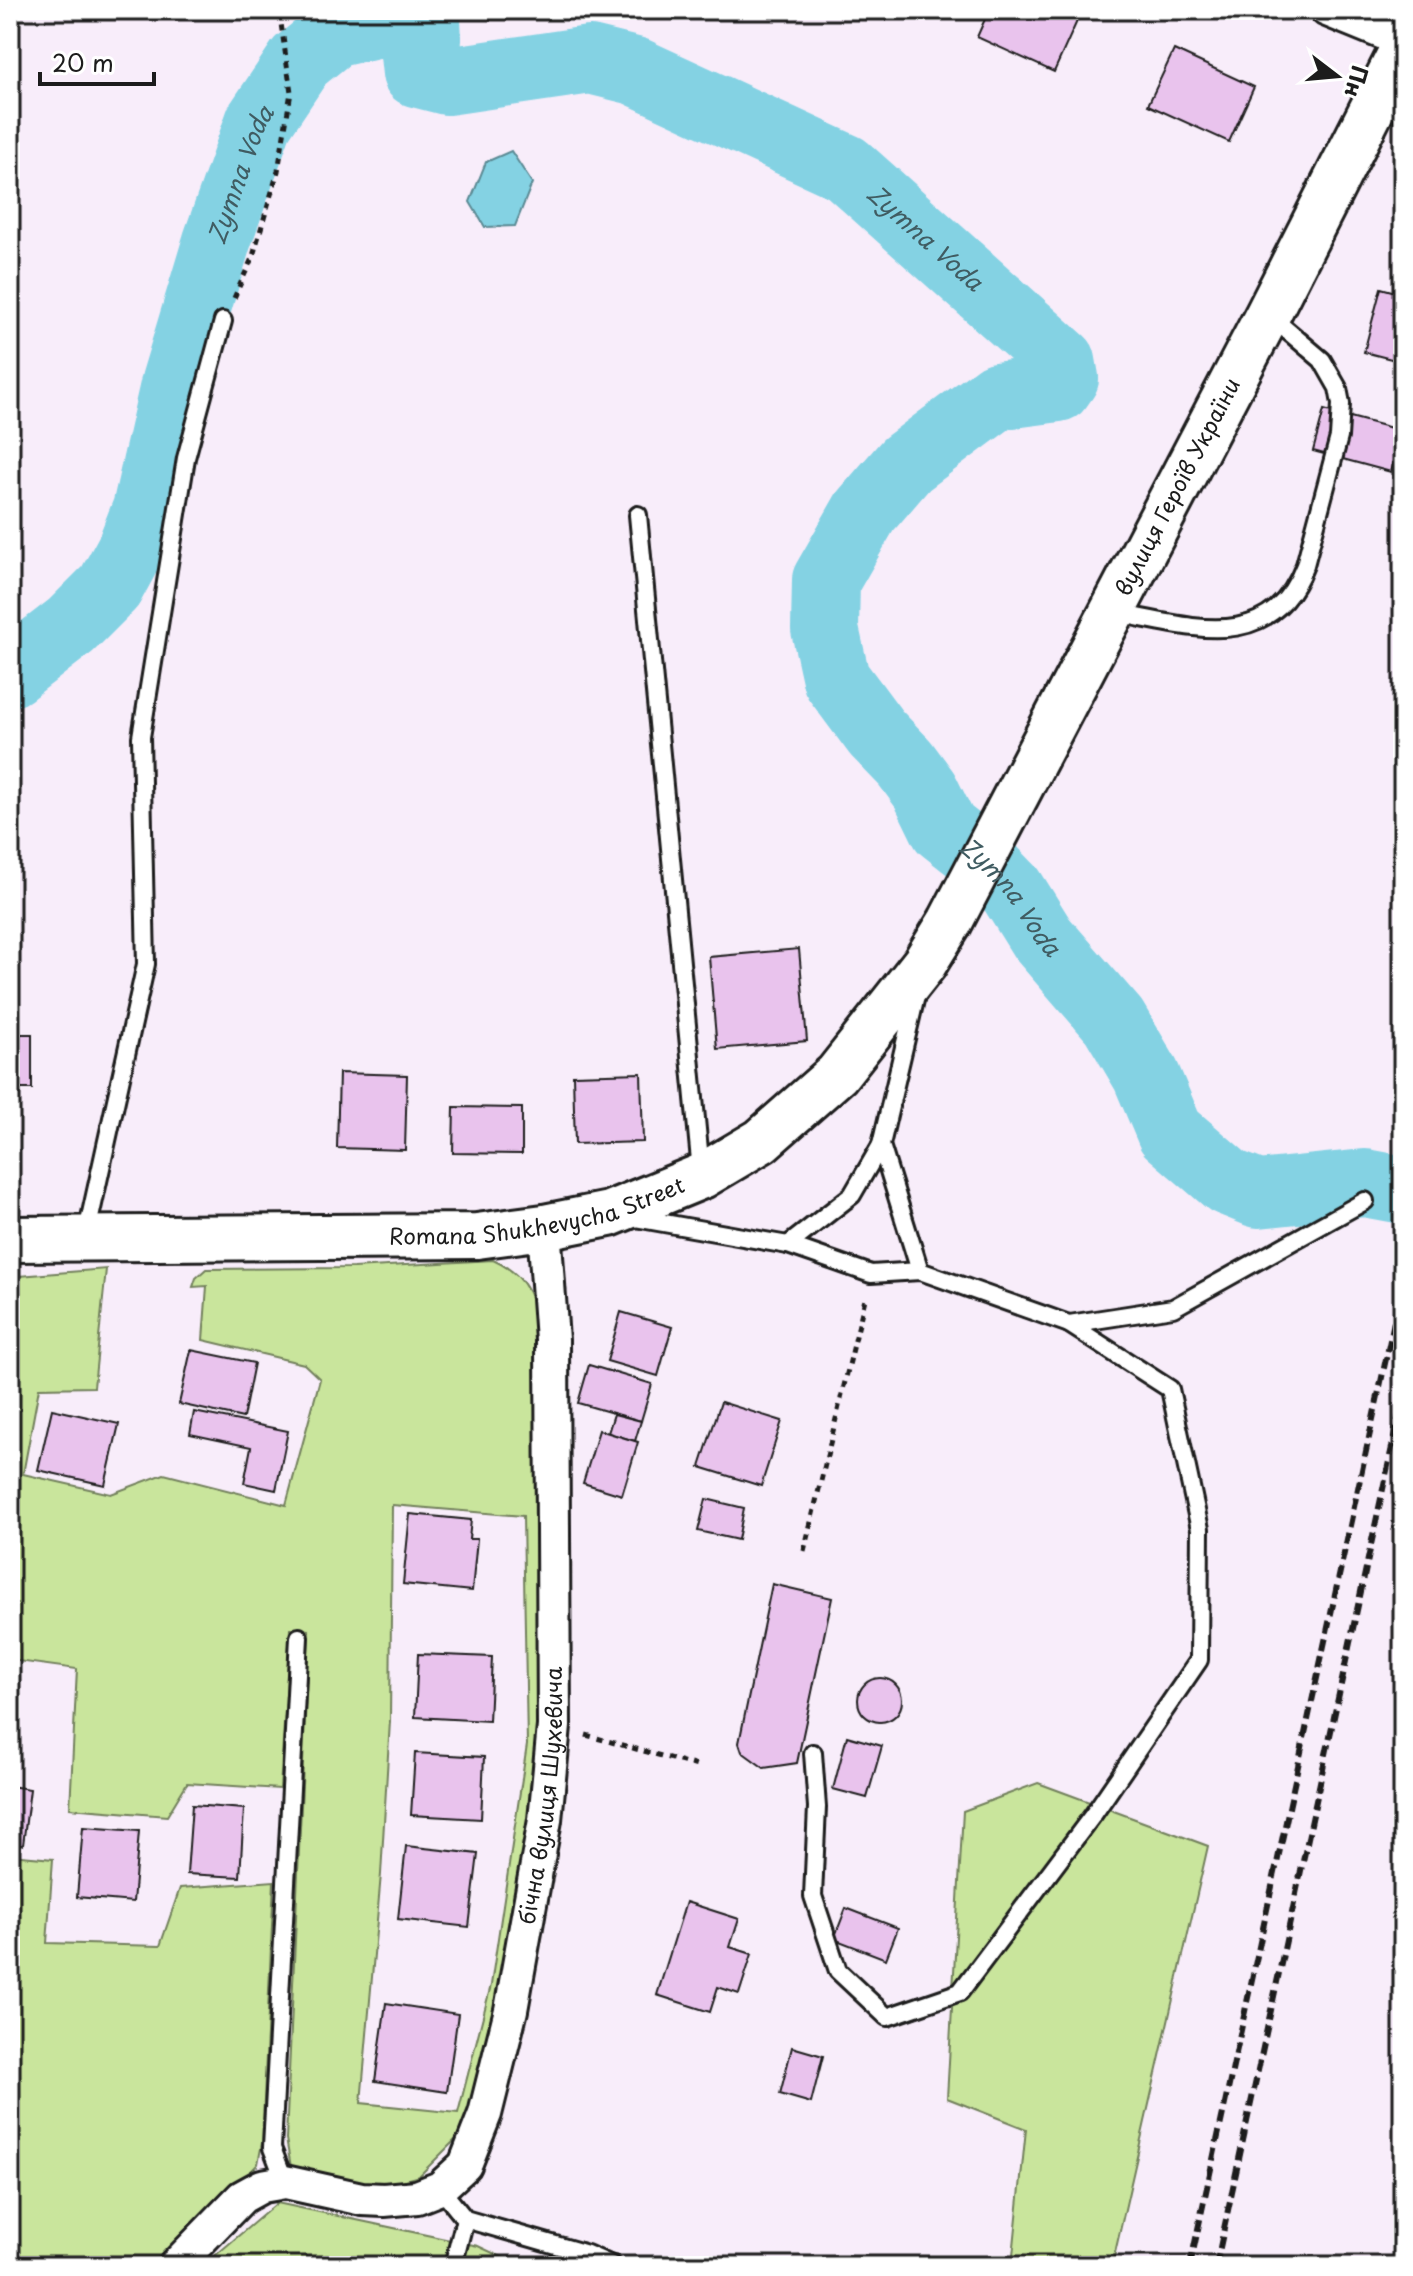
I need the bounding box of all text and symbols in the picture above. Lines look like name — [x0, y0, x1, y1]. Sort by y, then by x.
scale bar — [40, 36, 154, 86]
north arrow — [1297, 36, 1377, 116]
text: 20 m — [52, 44, 114, 80]
text: Пн — [1337, 62, 1378, 102]
water label: Zymna Voda — [197, 96, 282, 248]
water label: Zymna Voda — [860, 175, 993, 299]
street label: вулиця Героїв України — [1106, 371, 1247, 601]
water label: Zymna Voda — [953, 828, 1071, 965]
street label: Romana Shukhevycha Street — [389, 1167, 689, 1252]
street label: бічна вулиця Шухевича — [509, 1666, 569, 1927]

